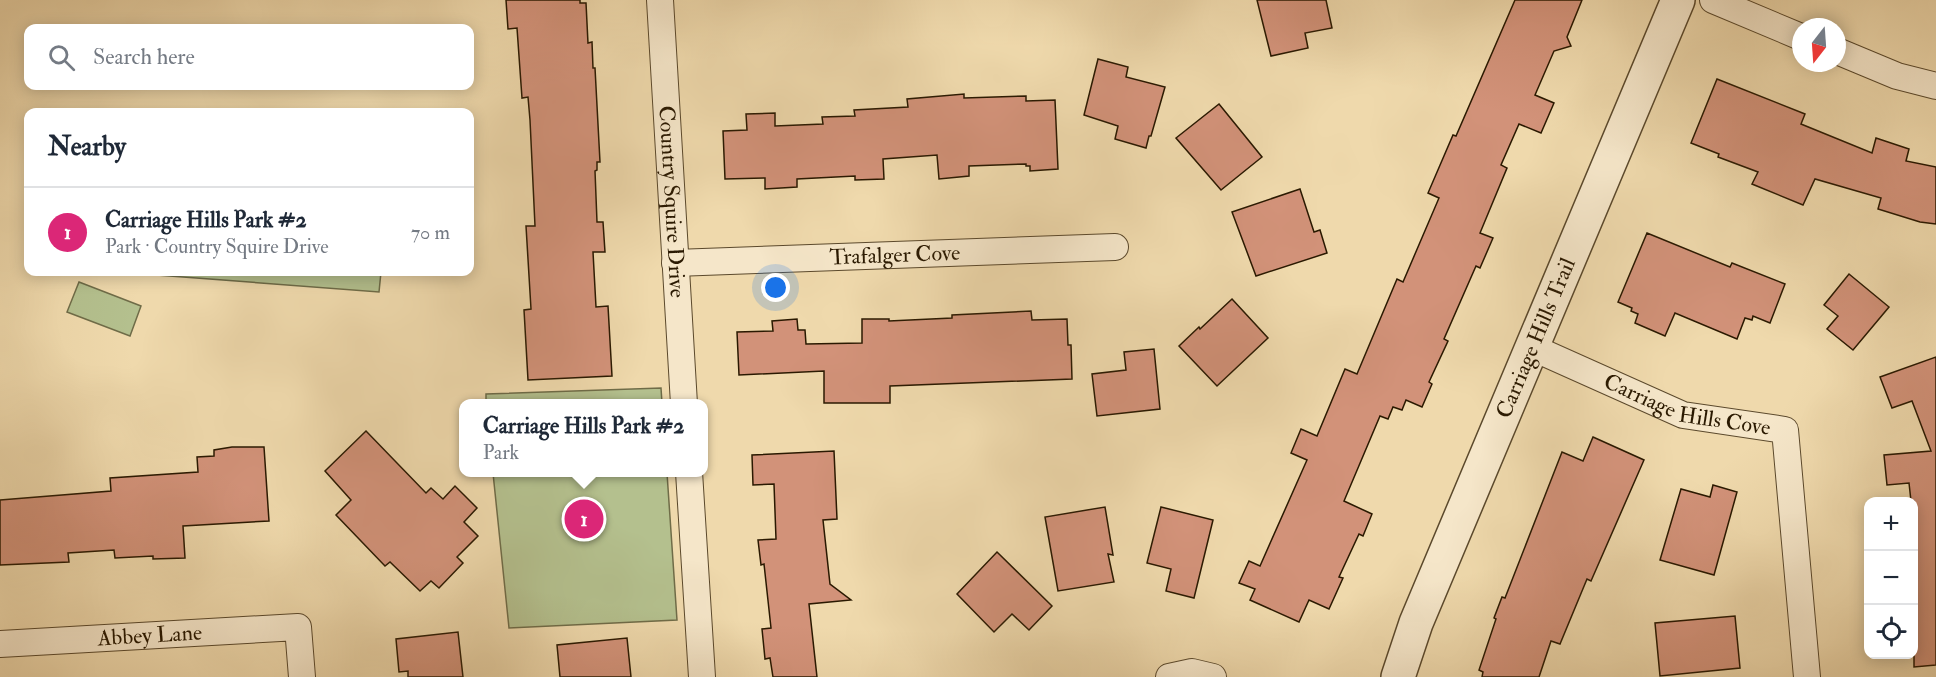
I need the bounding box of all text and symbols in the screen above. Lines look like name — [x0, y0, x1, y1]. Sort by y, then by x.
north arrow — [1792, 18, 1846, 72]
search box — [24, 24, 474, 90]
icon: search — [45, 41, 78, 74]
text: Search here — [93, 43, 195, 71]
street label: Country Squire Drive — [652, 105, 692, 298]
text: Nearby — [48, 131, 126, 163]
text: Carriage Hills Park #2 — [105, 206, 307, 234]
text: 1 — [64, 220, 71, 245]
text: 70 m — [411, 220, 450, 245]
text: Park · Country Squire Drive — [105, 234, 329, 259]
street label: Trafalger Cove — [829, 239, 961, 271]
street label: Carriage Hills Trail — [1490, 253, 1582, 422]
your location — [761, 273, 790, 302]
street label: Carriage Hills Cove — [1599, 367, 1772, 442]
popup — [459, 399, 708, 477]
text: Carriage Hills Park #2 — [483, 412, 684, 440]
text: Park — [483, 440, 519, 465]
pin: 1 — [564, 496, 604, 542]
map controls — [1864, 497, 1918, 659]
button: + — [1864, 497, 1918, 551]
button: − — [1864, 551, 1918, 605]
button: locate — [1864, 605, 1918, 659]
street label: Abbey Lane — [96, 618, 203, 652]

